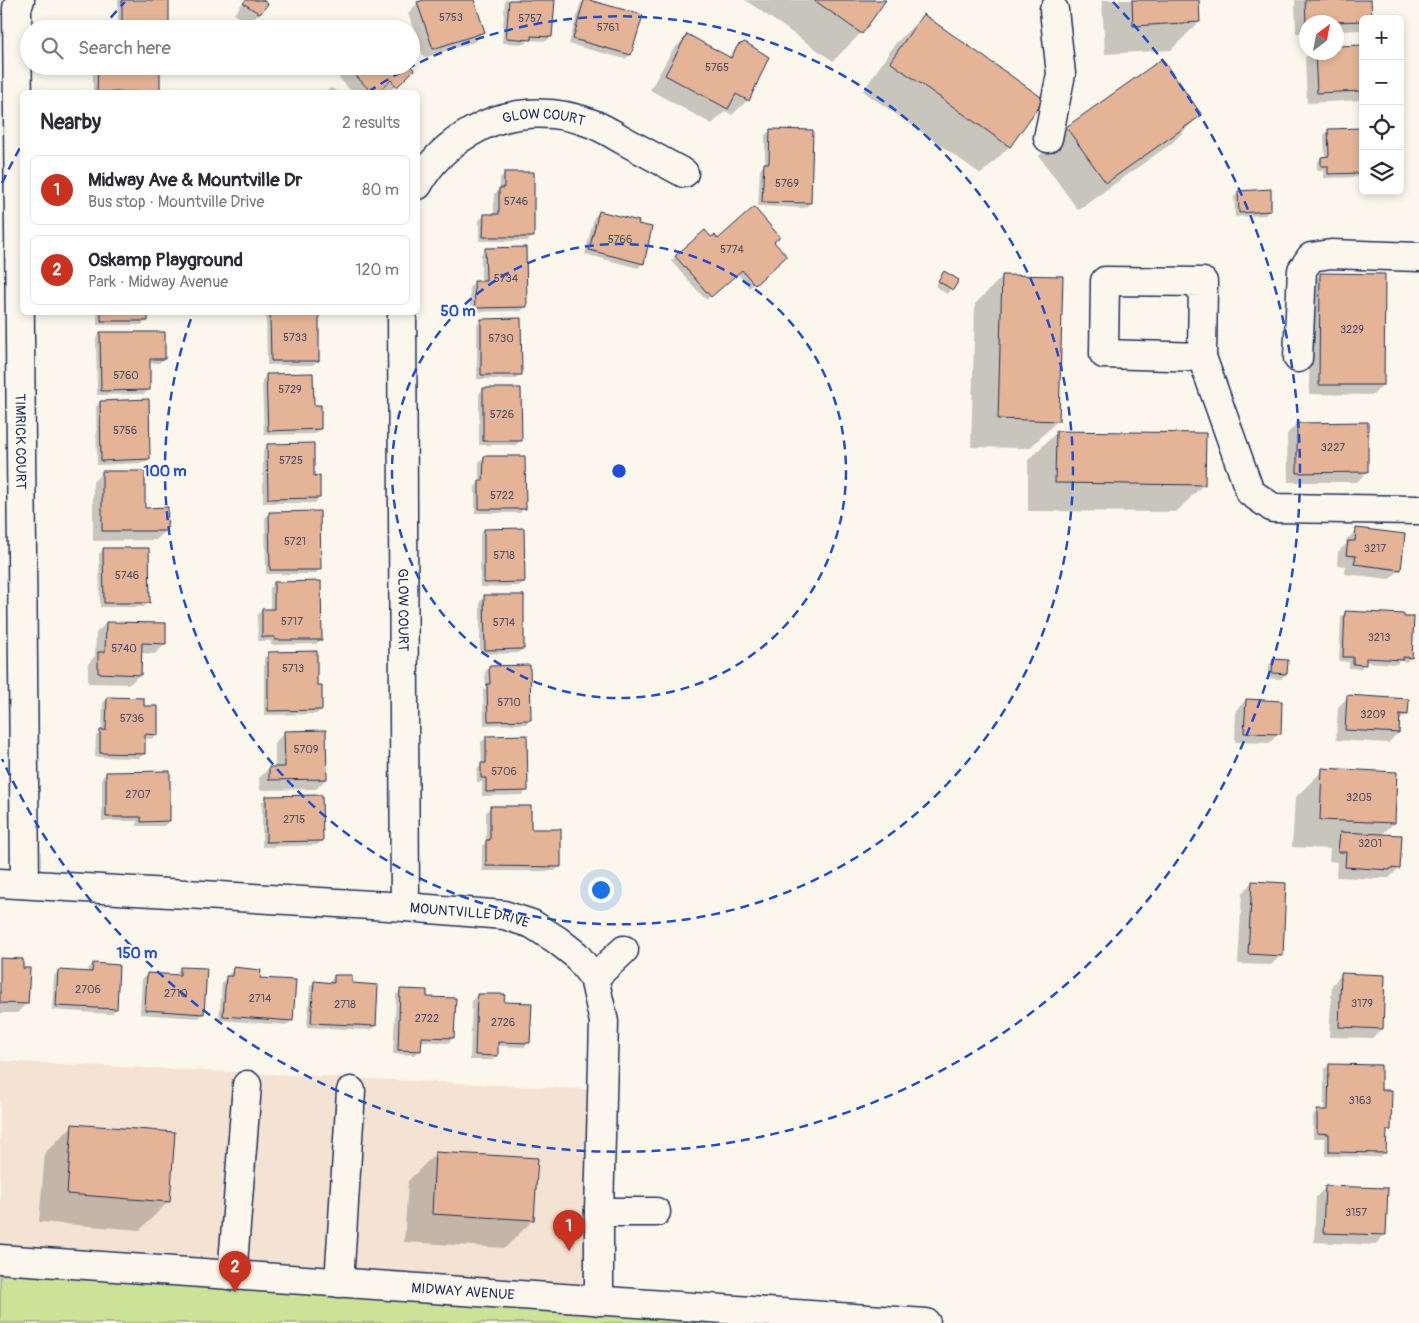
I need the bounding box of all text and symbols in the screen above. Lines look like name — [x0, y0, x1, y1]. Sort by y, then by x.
house number: 5753 — [439, 11, 463, 24]
house number: 5757 — [518, 12, 542, 25]
north arrow — [1299, 15, 1344, 60]
map controls — [1359, 15, 1404, 195]
button: + — [1359, 15, 1404, 60]
search box — [20, 20, 420, 75]
house number: 5761 — [597, 21, 619, 34]
icon: search — [38, 34, 66, 62]
text: Search here — [78, 36, 171, 60]
button: − — [1359, 60, 1404, 105]
house number: 5765 — [705, 61, 729, 74]
street label: GLOW COURT — [501, 105, 587, 130]
button: locate — [1359, 105, 1404, 150]
text: Nearby — [40, 109, 101, 136]
text: 2 results — [342, 113, 400, 133]
button: layers — [1359, 150, 1404, 195]
text: Midway Ave & Mountville Dr — [88, 168, 302, 192]
house number: 5769 — [775, 177, 799, 190]
text: 1 — [54, 180, 60, 200]
text: 80 m — [362, 180, 399, 200]
text: Bus stop · Mountville Drive — [88, 192, 264, 212]
house number: 5746 — [504, 195, 528, 208]
house number: 5766 — [608, 233, 632, 246]
house number: 5774 — [720, 243, 745, 256]
text: Oskamp Playground — [88, 248, 243, 272]
text: 2 — [53, 260, 61, 280]
text: 120 m — [355, 260, 399, 280]
text: Park · Midway Avenue — [88, 272, 228, 292]
house number: 5734 — [494, 272, 519, 285]
text: 50 m — [441, 302, 475, 321]
house number: 3229 — [1340, 323, 1364, 336]
house number: 5733 — [283, 331, 307, 344]
house number: 5730 — [488, 332, 514, 345]
house number: 5760 — [113, 369, 139, 382]
house number: 5729 — [278, 383, 302, 396]
street label: TIMRICK COURT — [12, 393, 29, 490]
house number: 5726 — [490, 408, 514, 421]
house number: 5756 — [113, 424, 137, 437]
house number: 3227 — [1321, 441, 1345, 454]
house number: 5725 — [279, 454, 303, 467]
text: 100 m — [144, 462, 186, 481]
centre of rings — [610, 462, 628, 480]
house number: 5722 — [490, 489, 514, 502]
house number: 5721 — [284, 535, 306, 548]
house number: 3217 — [1364, 542, 1386, 555]
house number: 5718 — [493, 549, 515, 562]
street label: GLOW COURT — [394, 568, 412, 652]
house number: 5746 — [115, 569, 139, 582]
house number: 5717 — [281, 615, 303, 628]
house number: 5714 — [493, 616, 516, 629]
house number: 3213 — [1368, 631, 1390, 644]
house number: 5740 — [111, 642, 137, 655]
house number: 5713 — [282, 662, 304, 675]
house number: 5710 — [497, 696, 521, 709]
house number: 3209 — [1360, 708, 1386, 721]
house number: 5736 — [120, 712, 144, 725]
house number: 5709 — [294, 743, 319, 756]
house number: 5706 — [491, 765, 517, 778]
house number: 2707 — [125, 788, 151, 801]
house number: 3205 — [1346, 791, 1372, 804]
house number: 2715 — [283, 813, 305, 826]
house number: 3201 — [1358, 837, 1382, 850]
your location — [588, 877, 614, 903]
street label: MOUNTVILLE DRIVE — [409, 899, 531, 932]
text: 150 m — [117, 944, 157, 963]
house number: 2706 — [75, 983, 101, 996]
house number: 2710 — [164, 987, 188, 1000]
house number: 2714 — [249, 992, 272, 1005]
house number: 3179 — [1351, 997, 1373, 1010]
house number: 2718 — [334, 998, 356, 1011]
house number: 2722 — [415, 1012, 439, 1025]
house number: 2726 — [491, 1016, 515, 1029]
house number: 3163 — [1349, 1094, 1371, 1107]
house number: 3157 — [1345, 1206, 1367, 1219]
pin: 1 — [553, 1210, 585, 1251]
pin: 2 — [219, 1251, 251, 1292]
street label: MIDWAY AVENUE — [411, 1279, 515, 1304]

